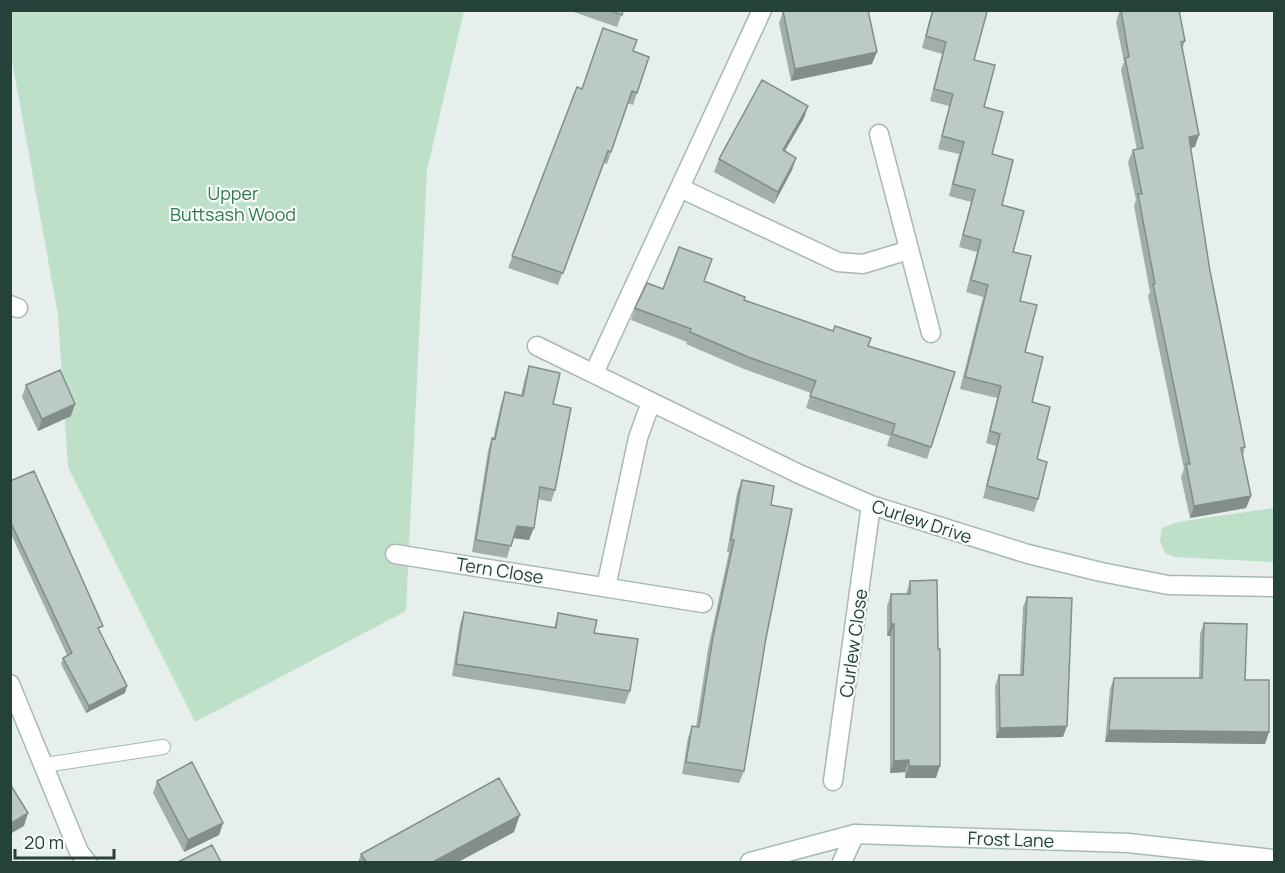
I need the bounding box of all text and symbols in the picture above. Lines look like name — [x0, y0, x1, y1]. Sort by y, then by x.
park label: Upper Buttsash Wood — [170, 181, 296, 226]
street label: Curlew Drive — [869, 494, 975, 548]
street label: Tern Close — [455, 551, 545, 589]
street label: Curlew Close — [834, 587, 872, 699]
scale bar — [15, 822, 114, 860]
street label: Frost Lane — [967, 825, 1055, 853]
text: 20 m — [24, 830, 64, 854]

